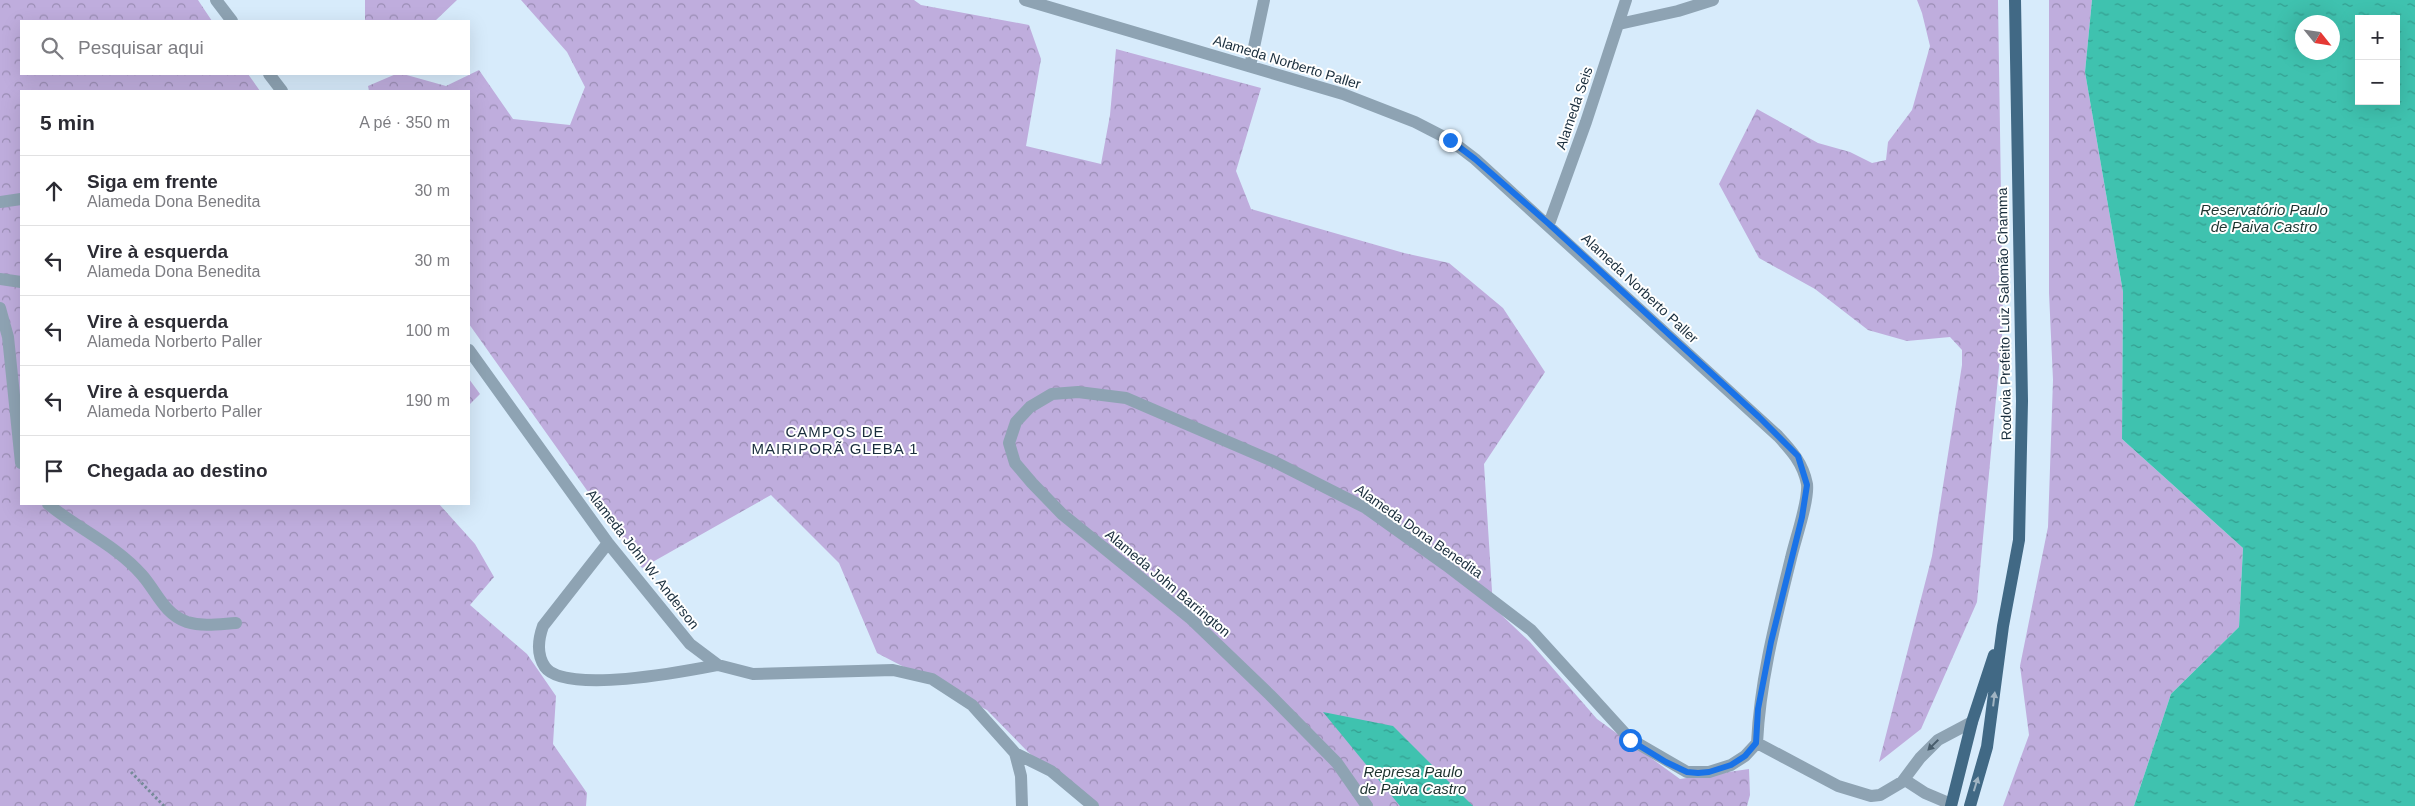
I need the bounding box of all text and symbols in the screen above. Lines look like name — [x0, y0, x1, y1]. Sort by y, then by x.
north arrow — [2295, 15, 2340, 60]
map controls — [2355, 15, 2400, 105]
button: + — [2355, 15, 2400, 60]
search box — [20, 20, 470, 75]
street label: Alameda Norberto Paller — [1211, 32, 1363, 92]
icon: search — [38, 34, 66, 62]
text: Pesquisar aqui — [78, 37, 204, 58]
button: − — [2355, 60, 2400, 105]
street label: Alameda Seis — [1552, 65, 1596, 151]
text: 5 min — [40, 111, 95, 134]
text: A pé · 350 m — [359, 114, 450, 131]
route end — [1439, 129, 1462, 152]
text: Siga em frente — [87, 171, 218, 192]
icon: ahead — [40, 177, 68, 205]
text: 30 m — [414, 182, 450, 199]
street label: Rodovia Prefeito Luiz Salomão Chamma — [1994, 187, 2014, 441]
text: Alameda Dona Benedita — [87, 193, 260, 210]
water label: Reservatório Paulo de Paiva Castro — [2200, 201, 2328, 235]
street label: Alameda Norberto Paller — [1578, 230, 1702, 346]
text: Vire à esquerda — [87, 241, 228, 262]
icon: left — [40, 247, 68, 275]
text: 30 m — [414, 252, 450, 269]
text: Alameda Dona Benedita — [87, 263, 260, 280]
text: Vire à esquerda — [87, 311, 228, 332]
icon: left — [40, 317, 68, 345]
text: 100 m — [406, 322, 450, 339]
text: Alameda Norberto Paller — [87, 333, 262, 350]
text: Vire à esquerda — [87, 381, 228, 402]
icon: left — [40, 387, 68, 415]
text: 190 m — [406, 392, 450, 409]
text: Alameda Norberto Paller — [87, 403, 262, 420]
district label: CAMPOS DE MAIRIPORÃ GLEBA 1 — [751, 423, 919, 457]
icon: arrive — [40, 457, 68, 485]
text: Chegada ao destino — [87, 460, 268, 481]
street label: Alameda Dona Benedita — [1352, 481, 1486, 581]
street label: Alameda John W. Anderson — [584, 486, 702, 632]
street label: Alameda John Barrington — [1102, 526, 1234, 640]
one-way arrow — [1990, 691, 1998, 707]
route start — [1619, 729, 1642, 752]
one-way arrow — [1928, 739, 1940, 751]
water label: Represa Paulo de Paiva Castro — [1360, 763, 1466, 797]
one-way arrow — [1973, 776, 1981, 791]

